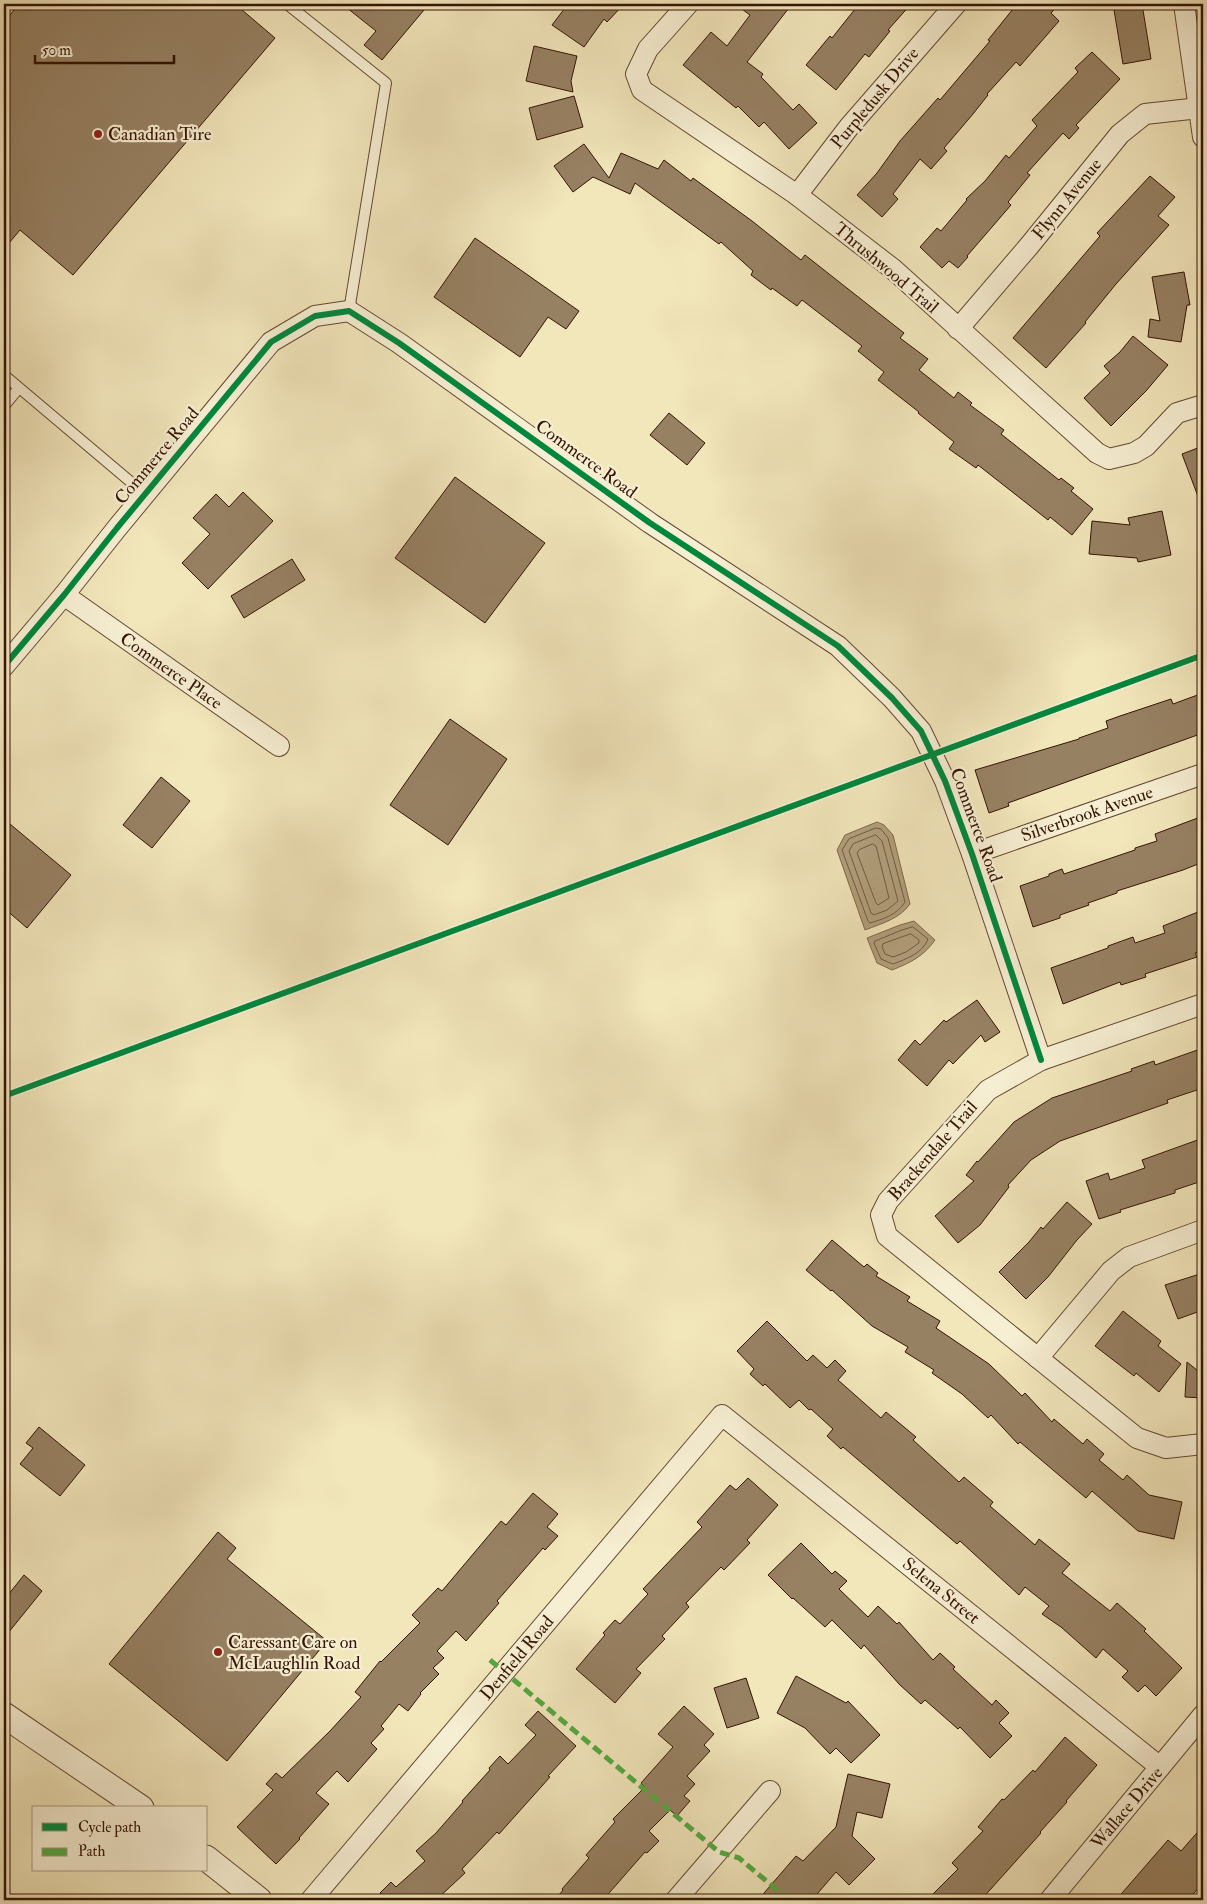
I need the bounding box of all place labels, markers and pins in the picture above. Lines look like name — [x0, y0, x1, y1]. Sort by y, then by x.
place label: Canadian Tire — [108, 123, 212, 146]
marker: Canadian Tire — [92, 128, 104, 140]
place label: Caressant Care on McLaughlin Road — [228, 1631, 361, 1675]
marker: Caressant Care on McLaughlin Road — [212, 1646, 224, 1658]

